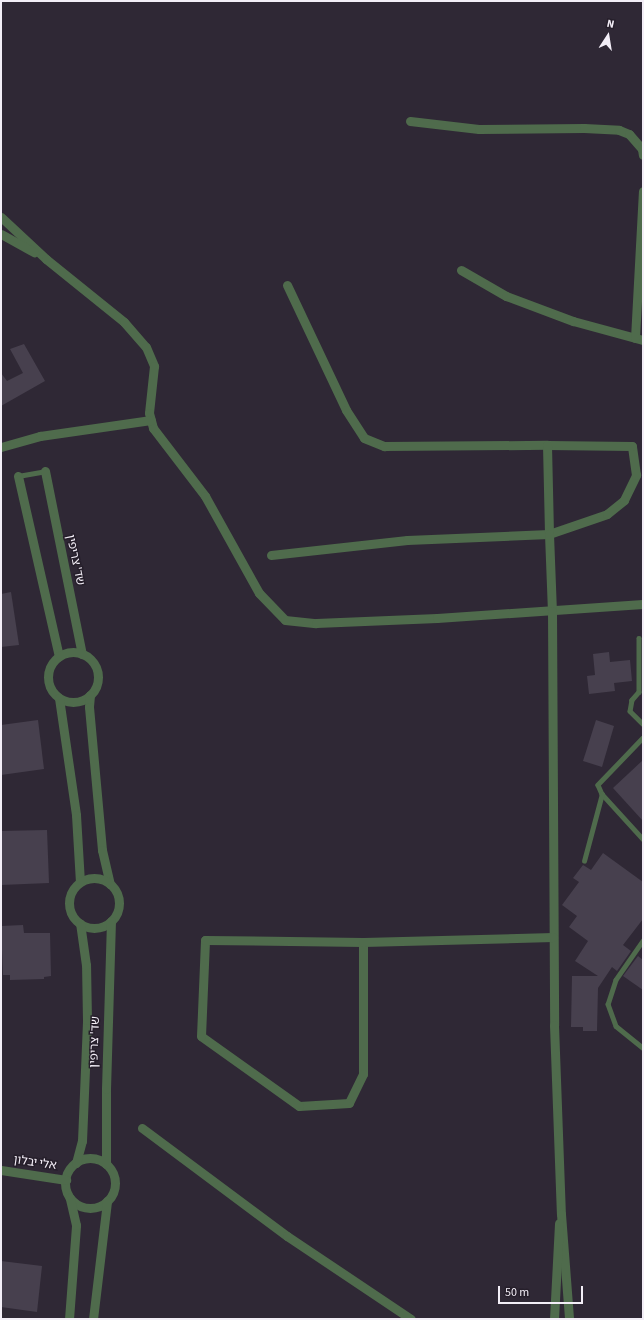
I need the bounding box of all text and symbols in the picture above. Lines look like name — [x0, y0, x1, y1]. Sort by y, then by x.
north arrow — [588, 16, 628, 56]
text: N — [605, 16, 616, 32]
street label: שד' צריפין — [63, 533, 87, 587]
street label: שד' צריפין — [87, 1016, 103, 1068]
street label: אלי יבלון — [13, 1153, 57, 1173]
scale bar — [500, 1278, 585, 1304]
text: 50 m — [505, 1284, 529, 1301]

